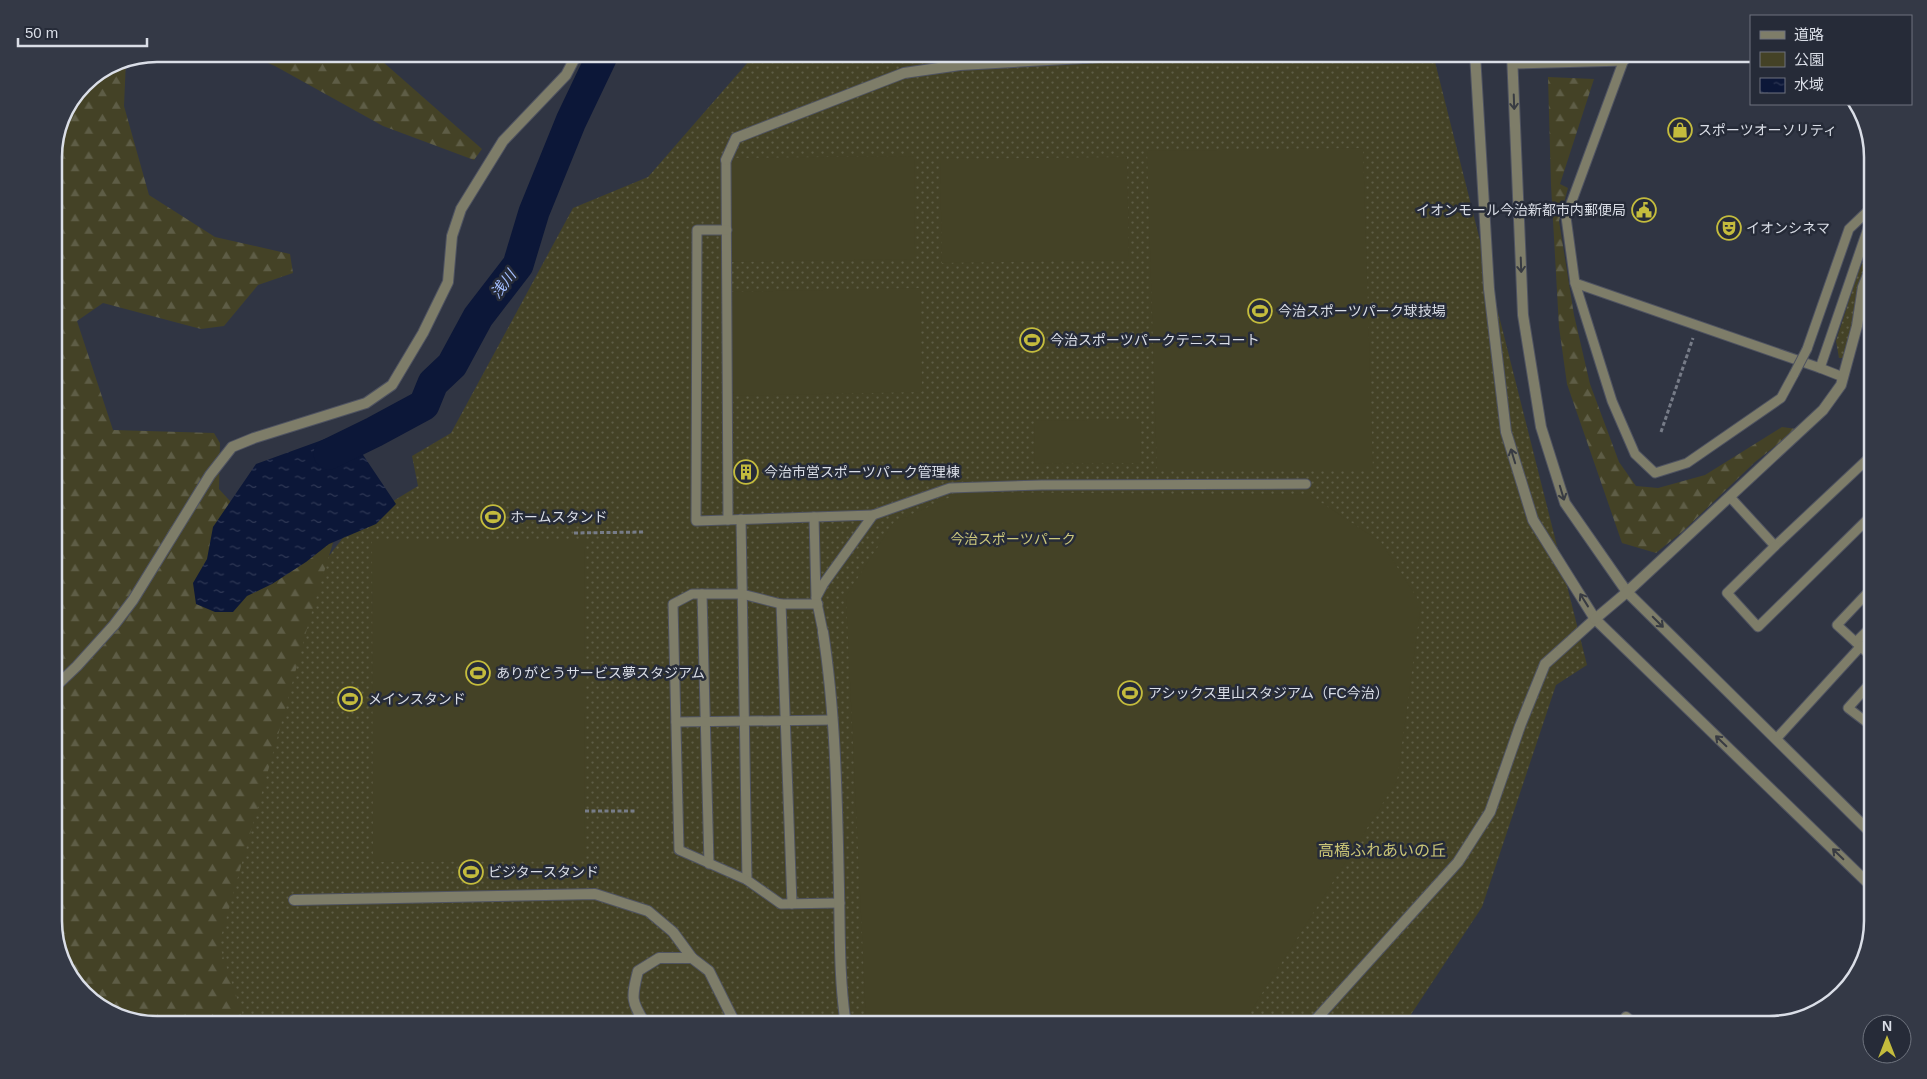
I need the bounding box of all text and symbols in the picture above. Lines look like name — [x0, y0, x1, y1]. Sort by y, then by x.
scale bar — [18, 15, 146, 47]
legend — [1750, 15, 1912, 105]
text: 50 m — [25, 24, 58, 41]
text: 道路 — [1794, 26, 1824, 43]
text: 公園 — [1794, 51, 1824, 68]
text: 水域 — [1794, 76, 1824, 93]
one-way arrow — [1510, 94, 1519, 110]
shop icon: スポーツオーソリティ — [1667, 117, 1693, 143]
place label: スポーツオーソリティ — [1698, 122, 1837, 138]
public building icon: イオンモール今治新都市内郵便局 — [1631, 197, 1657, 223]
place label: イオンモール今治新都市内郵便局 — [1416, 202, 1626, 218]
theatre icon: イオンシネマ — [1716, 215, 1742, 241]
place label: イオンシネマ — [1746, 220, 1830, 236]
one-way arrow — [1516, 257, 1525, 273]
water label: 浅川 — [487, 265, 520, 301]
sports icon: 今治スポーツパーク球技場 — [1247, 298, 1273, 324]
place label: 今治スポーツパーク球技場 — [1278, 303, 1446, 319]
sports icon: 今治スポーツパークテニスコート — [1019, 327, 1045, 353]
place label: 今治スポーツパークテニスコート — [1050, 332, 1260, 348]
one-way arrow — [1508, 448, 1517, 464]
building icon: 今治市営スポーツパーク管理棟 — [733, 459, 759, 485]
place label: 今治市営スポーツパーク管理棟 — [764, 464, 960, 480]
one-way arrow — [1557, 484, 1567, 500]
sports icon: ホームスタンド — [480, 504, 506, 530]
place label: ホームスタンド — [510, 509, 608, 525]
park label: 今治スポーツパーク — [950, 531, 1076, 547]
one-way arrow — [1578, 594, 1588, 608]
one-way arrow — [1652, 616, 1664, 628]
sports icon: ありがとうサービス夢スタジアム — [465, 660, 491, 686]
place label: ありがとうサービス夢スタジアム — [496, 665, 705, 681]
sports icon: アシックス里山スタジアム（FC今治） — [1117, 680, 1143, 706]
place label: アシックス里山スタジアム（FC今治） — [1148, 685, 1389, 701]
sports icon: メインスタンド — [337, 686, 363, 712]
place label: メインスタンド — [368, 691, 466, 707]
one-way arrow — [1715, 735, 1728, 747]
district label: 高橋ふれあいの丘 — [1318, 842, 1446, 859]
one-way arrow — [1832, 848, 1845, 860]
sports icon: ビジタースタンド — [458, 859, 484, 885]
place label: ビジタースタンド — [488, 864, 599, 880]
north arrow — [1862, 1014, 1912, 1064]
text: N — [1882, 1018, 1892, 1034]

